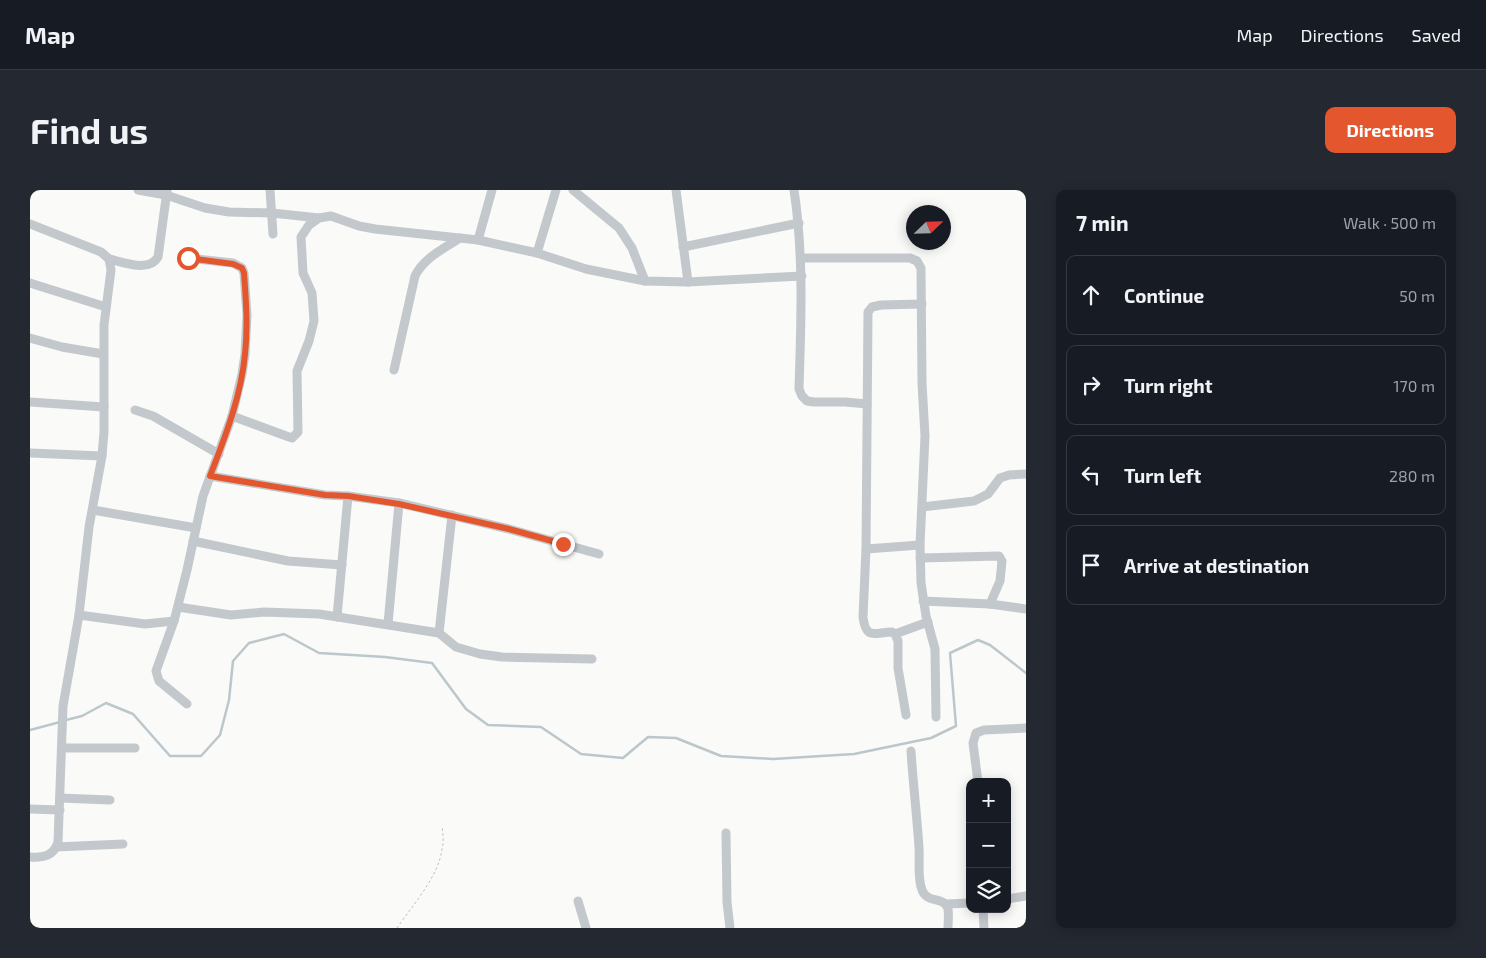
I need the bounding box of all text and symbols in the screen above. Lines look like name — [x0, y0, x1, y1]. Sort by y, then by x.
text: Map — [25, 20, 75, 49]
text: Map — [1236, 24, 1273, 46]
text: Directions — [1301, 24, 1384, 46]
text: Saved — [1412, 24, 1461, 46]
button: Directions — [1325, 107, 1456, 153]
text: Find us — [30, 109, 148, 151]
north arrow — [906, 205, 951, 250]
text: 7 min — [1076, 210, 1129, 235]
text: Walk · 500 m — [1343, 213, 1436, 232]
route start — [177, 247, 200, 270]
icon: ahead — [1077, 281, 1105, 309]
text: Continue — [1124, 284, 1204, 307]
text: 50 m — [1399, 286, 1435, 305]
icon: right — [1077, 371, 1105, 399]
text: Turn right — [1124, 374, 1212, 397]
text: 170 m — [1393, 376, 1435, 395]
icon: left — [1077, 461, 1105, 489]
text: Turn left — [1124, 464, 1201, 487]
text: 280 m — [1389, 466, 1435, 485]
route end — [552, 533, 575, 556]
icon: arrive — [1077, 551, 1105, 579]
text: Arrive at destination — [1124, 554, 1309, 577]
map controls — [966, 778, 1011, 913]
button: + — [966, 778, 1011, 823]
button: − — [966, 823, 1011, 868]
button: layers — [966, 868, 1011, 913]

